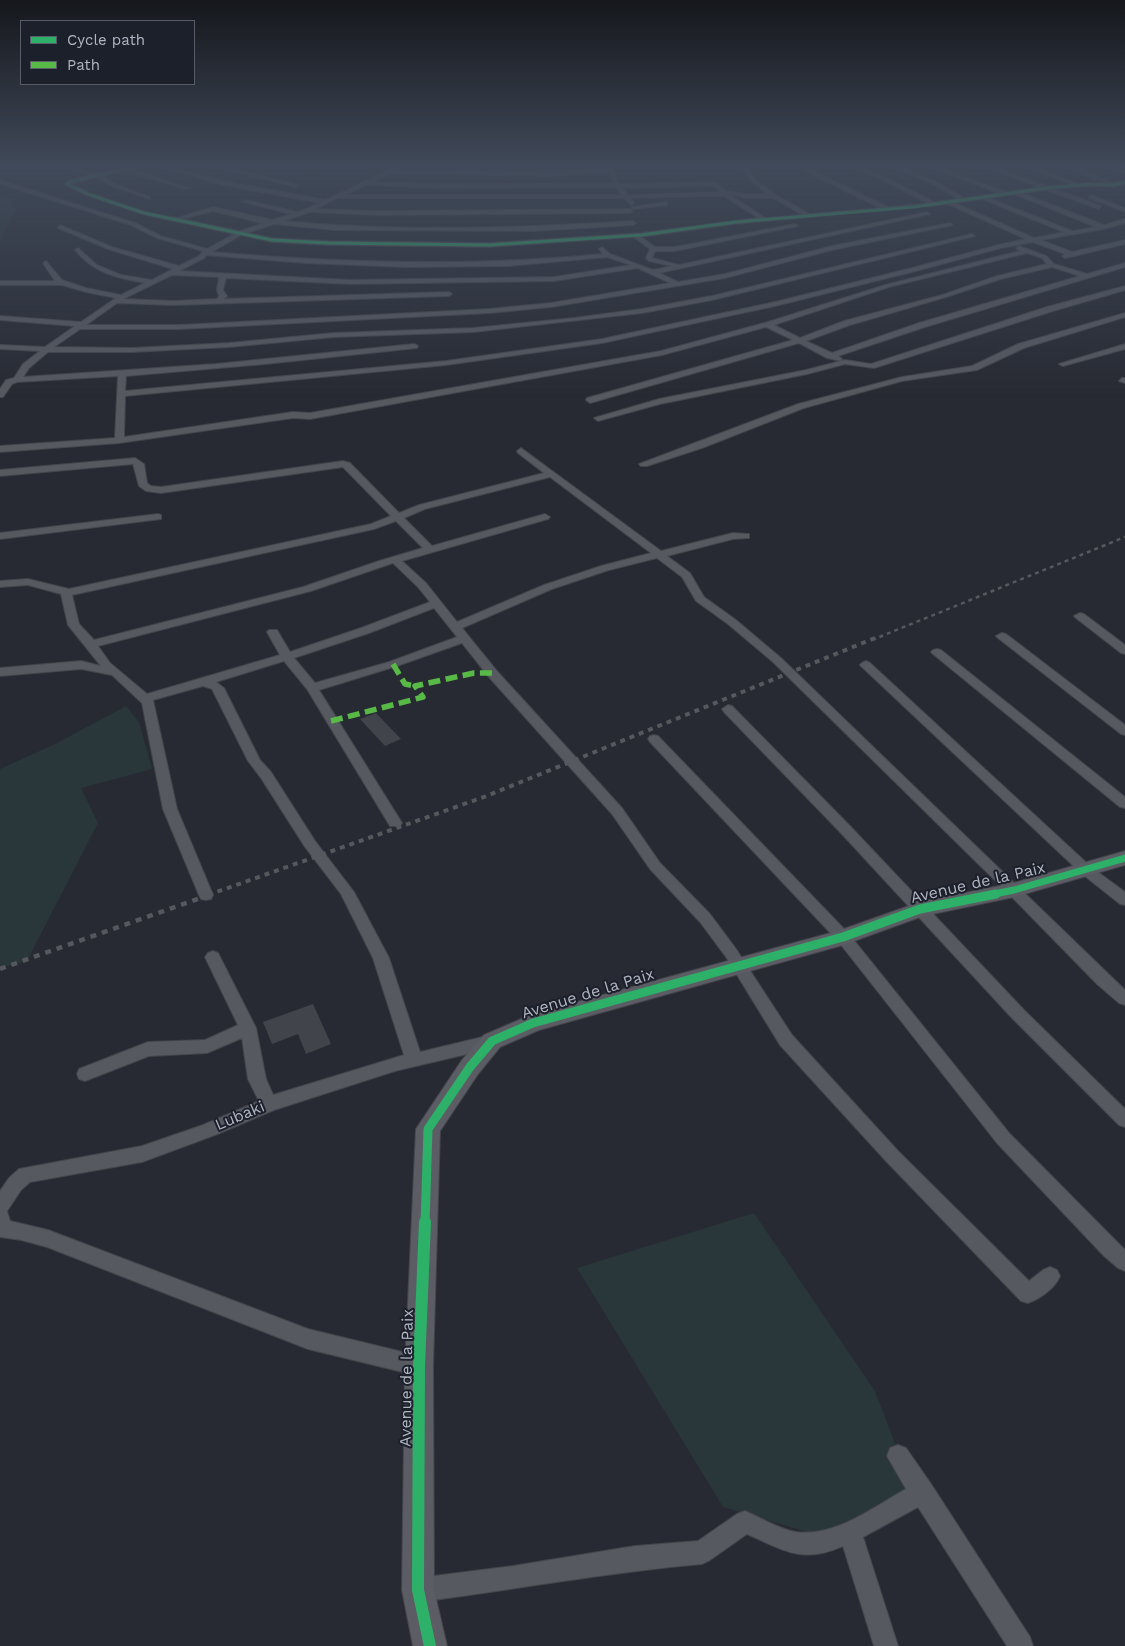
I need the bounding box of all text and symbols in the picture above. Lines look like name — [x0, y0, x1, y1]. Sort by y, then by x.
legend — [20, 20, 195, 85]
text: Cycle path — [67, 31, 145, 49]
text: Path — [67, 56, 100, 74]
street label: Avenue de la Paix — [909, 858, 1047, 908]
street label: Avenue de la Paix — [519, 965, 657, 1023]
street label: Lubaki — [212, 1097, 268, 1135]
street label: Avenue de la Paix — [396, 1309, 418, 1447]

